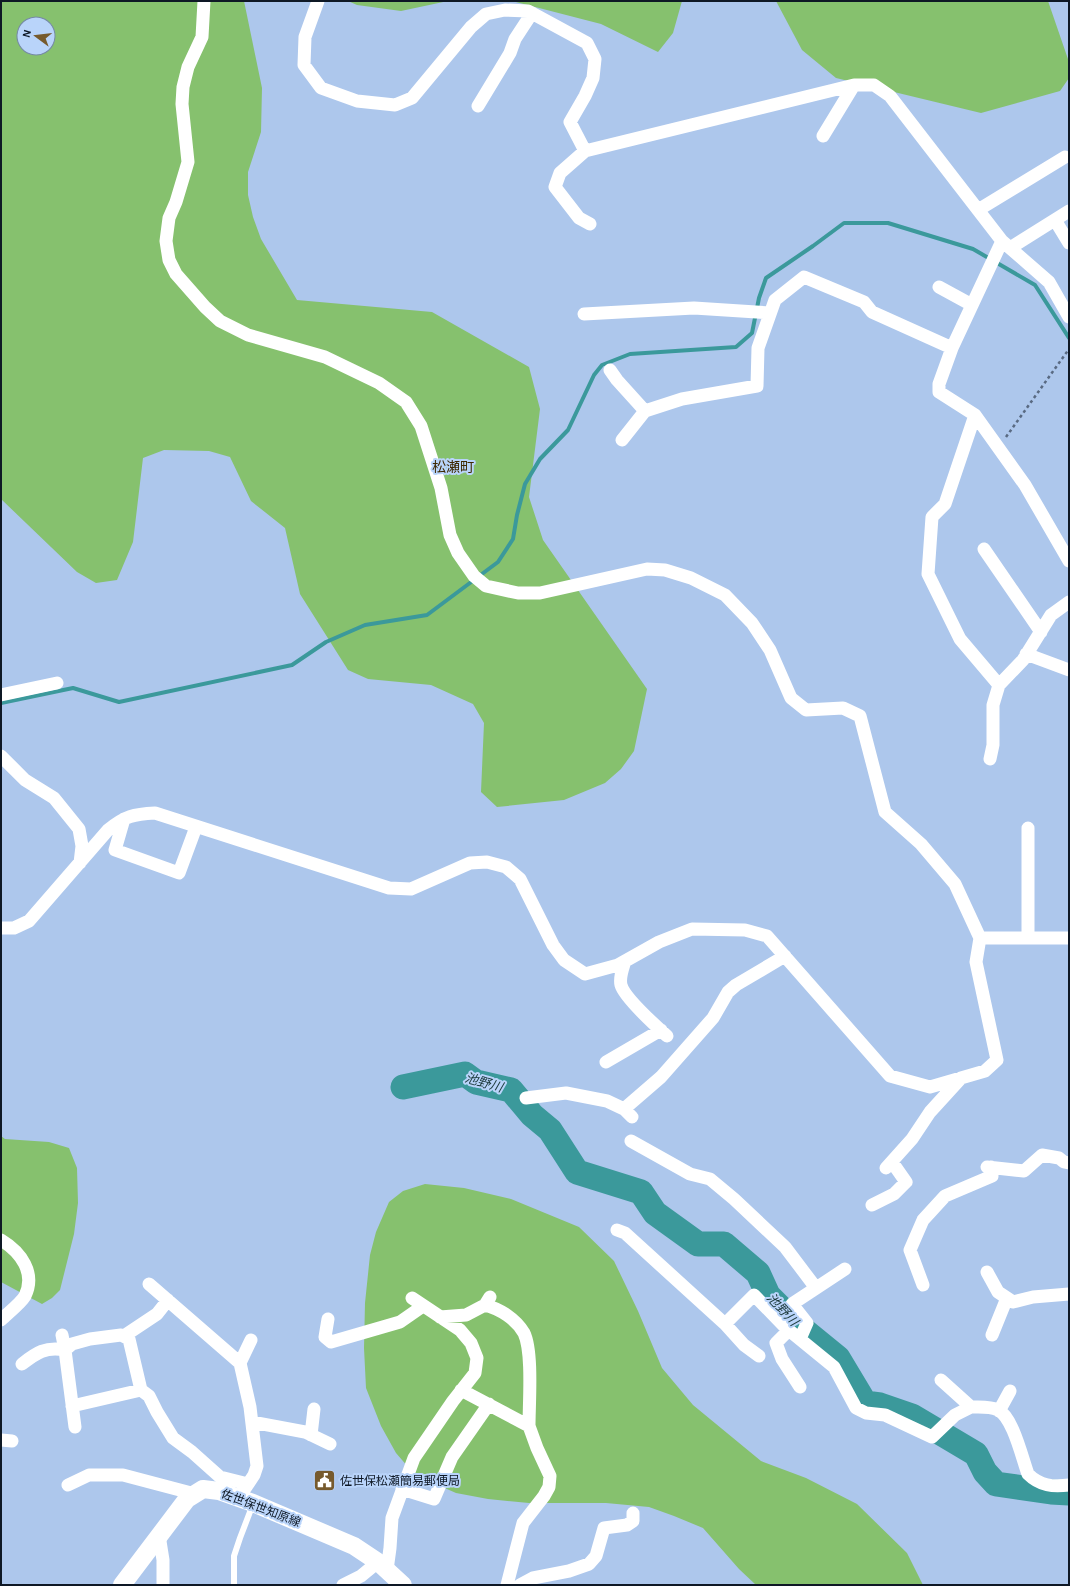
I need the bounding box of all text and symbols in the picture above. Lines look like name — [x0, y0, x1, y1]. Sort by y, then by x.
north arrow — [16, 16, 56, 56]
text: N — [21, 28, 33, 39]
district label: 松瀬町 — [432, 460, 474, 475]
water label: 池野川 — [463, 1071, 506, 1096]
water label: 池野川 — [764, 1291, 802, 1330]
public building icon: 佐世保松瀬簡易郵便局 — [311, 1468, 337, 1494]
place label: 佐世保松瀬簡易郵便局 — [340, 1474, 460, 1487]
street label: 佐世保世知原線 — [220, 1486, 303, 1529]

